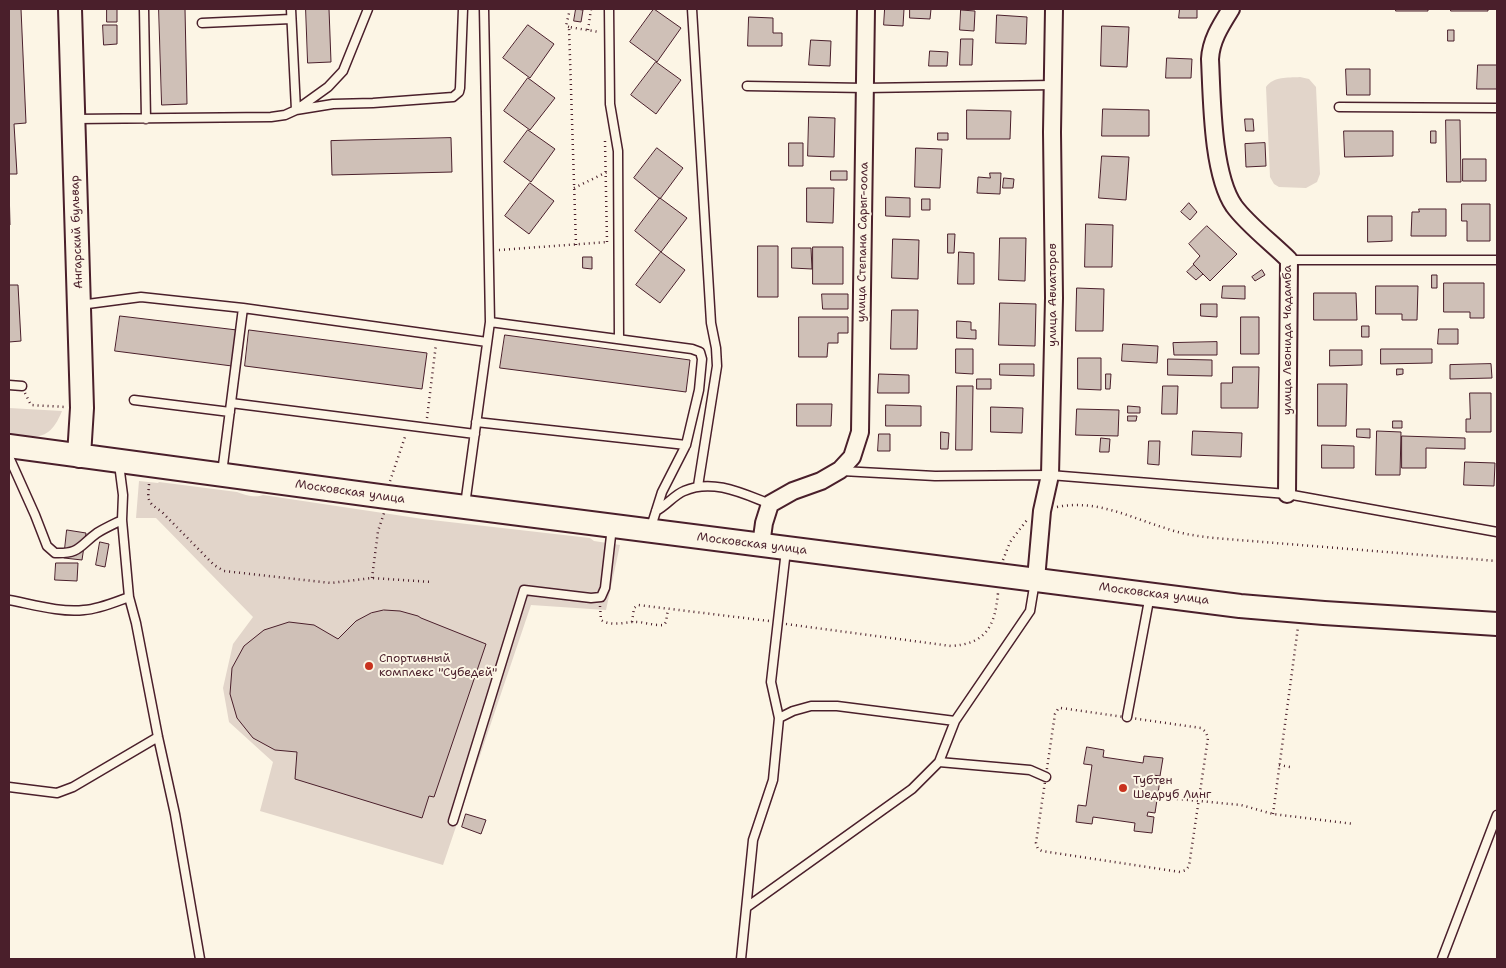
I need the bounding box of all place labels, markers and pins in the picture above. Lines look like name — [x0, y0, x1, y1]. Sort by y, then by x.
place label: Спортивный комплекс "Субедей" — [379, 652, 497, 680]
marker: Спортивный комплекс "Субедей" — [363, 660, 375, 672]
place label: Тубтен Шедруб Линг — [1133, 774, 1211, 802]
marker: Тубтен Шедруб Линг — [1117, 782, 1129, 794]

